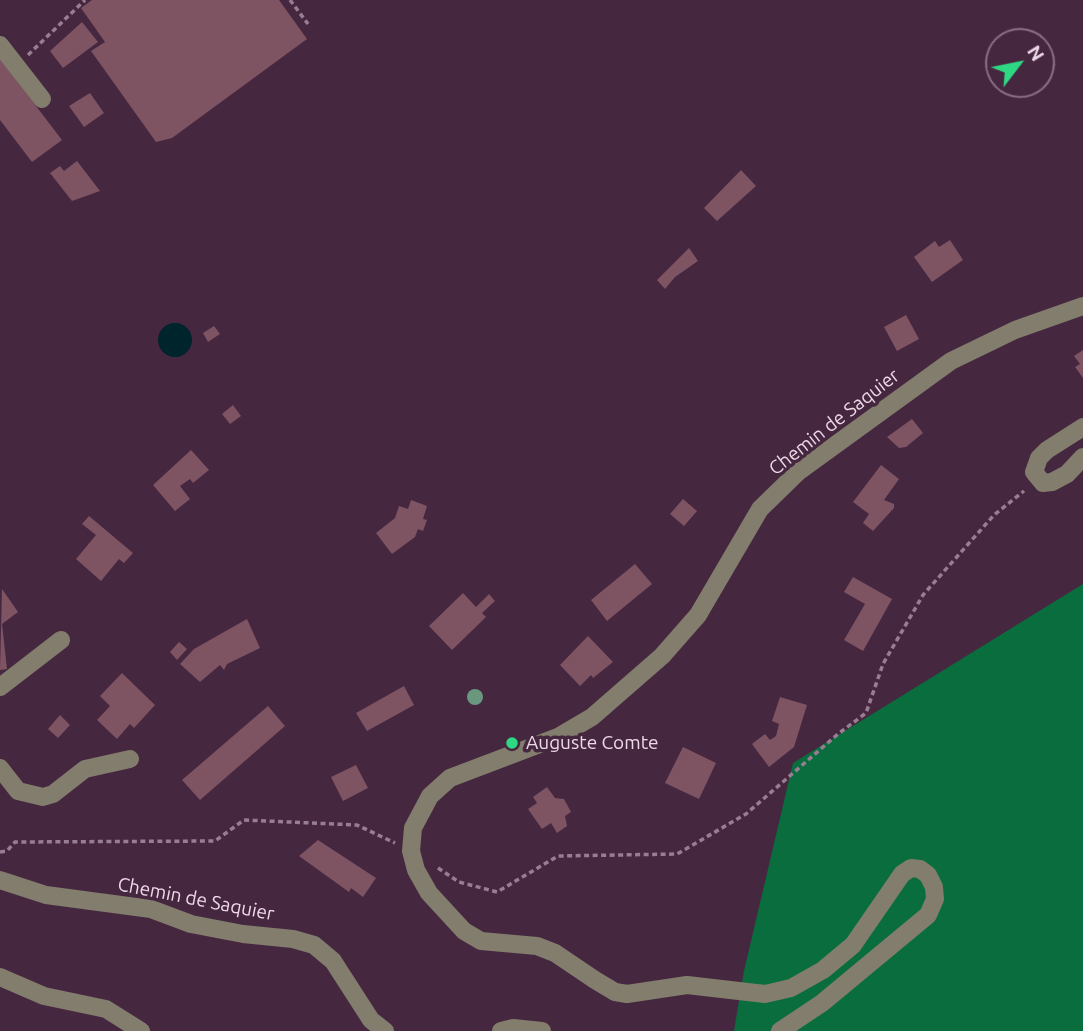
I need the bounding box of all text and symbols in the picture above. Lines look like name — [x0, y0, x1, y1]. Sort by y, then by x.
north arrow — [985, 28, 1055, 98]
text: N — [1023, 41, 1049, 65]
street label: Chemin de Saquier — [764, 364, 904, 480]
place label: Auguste Comte — [526, 732, 659, 754]
marker: Auguste Comte — [504, 735, 520, 751]
street label: Chemin de Saquier — [116, 873, 276, 925]

